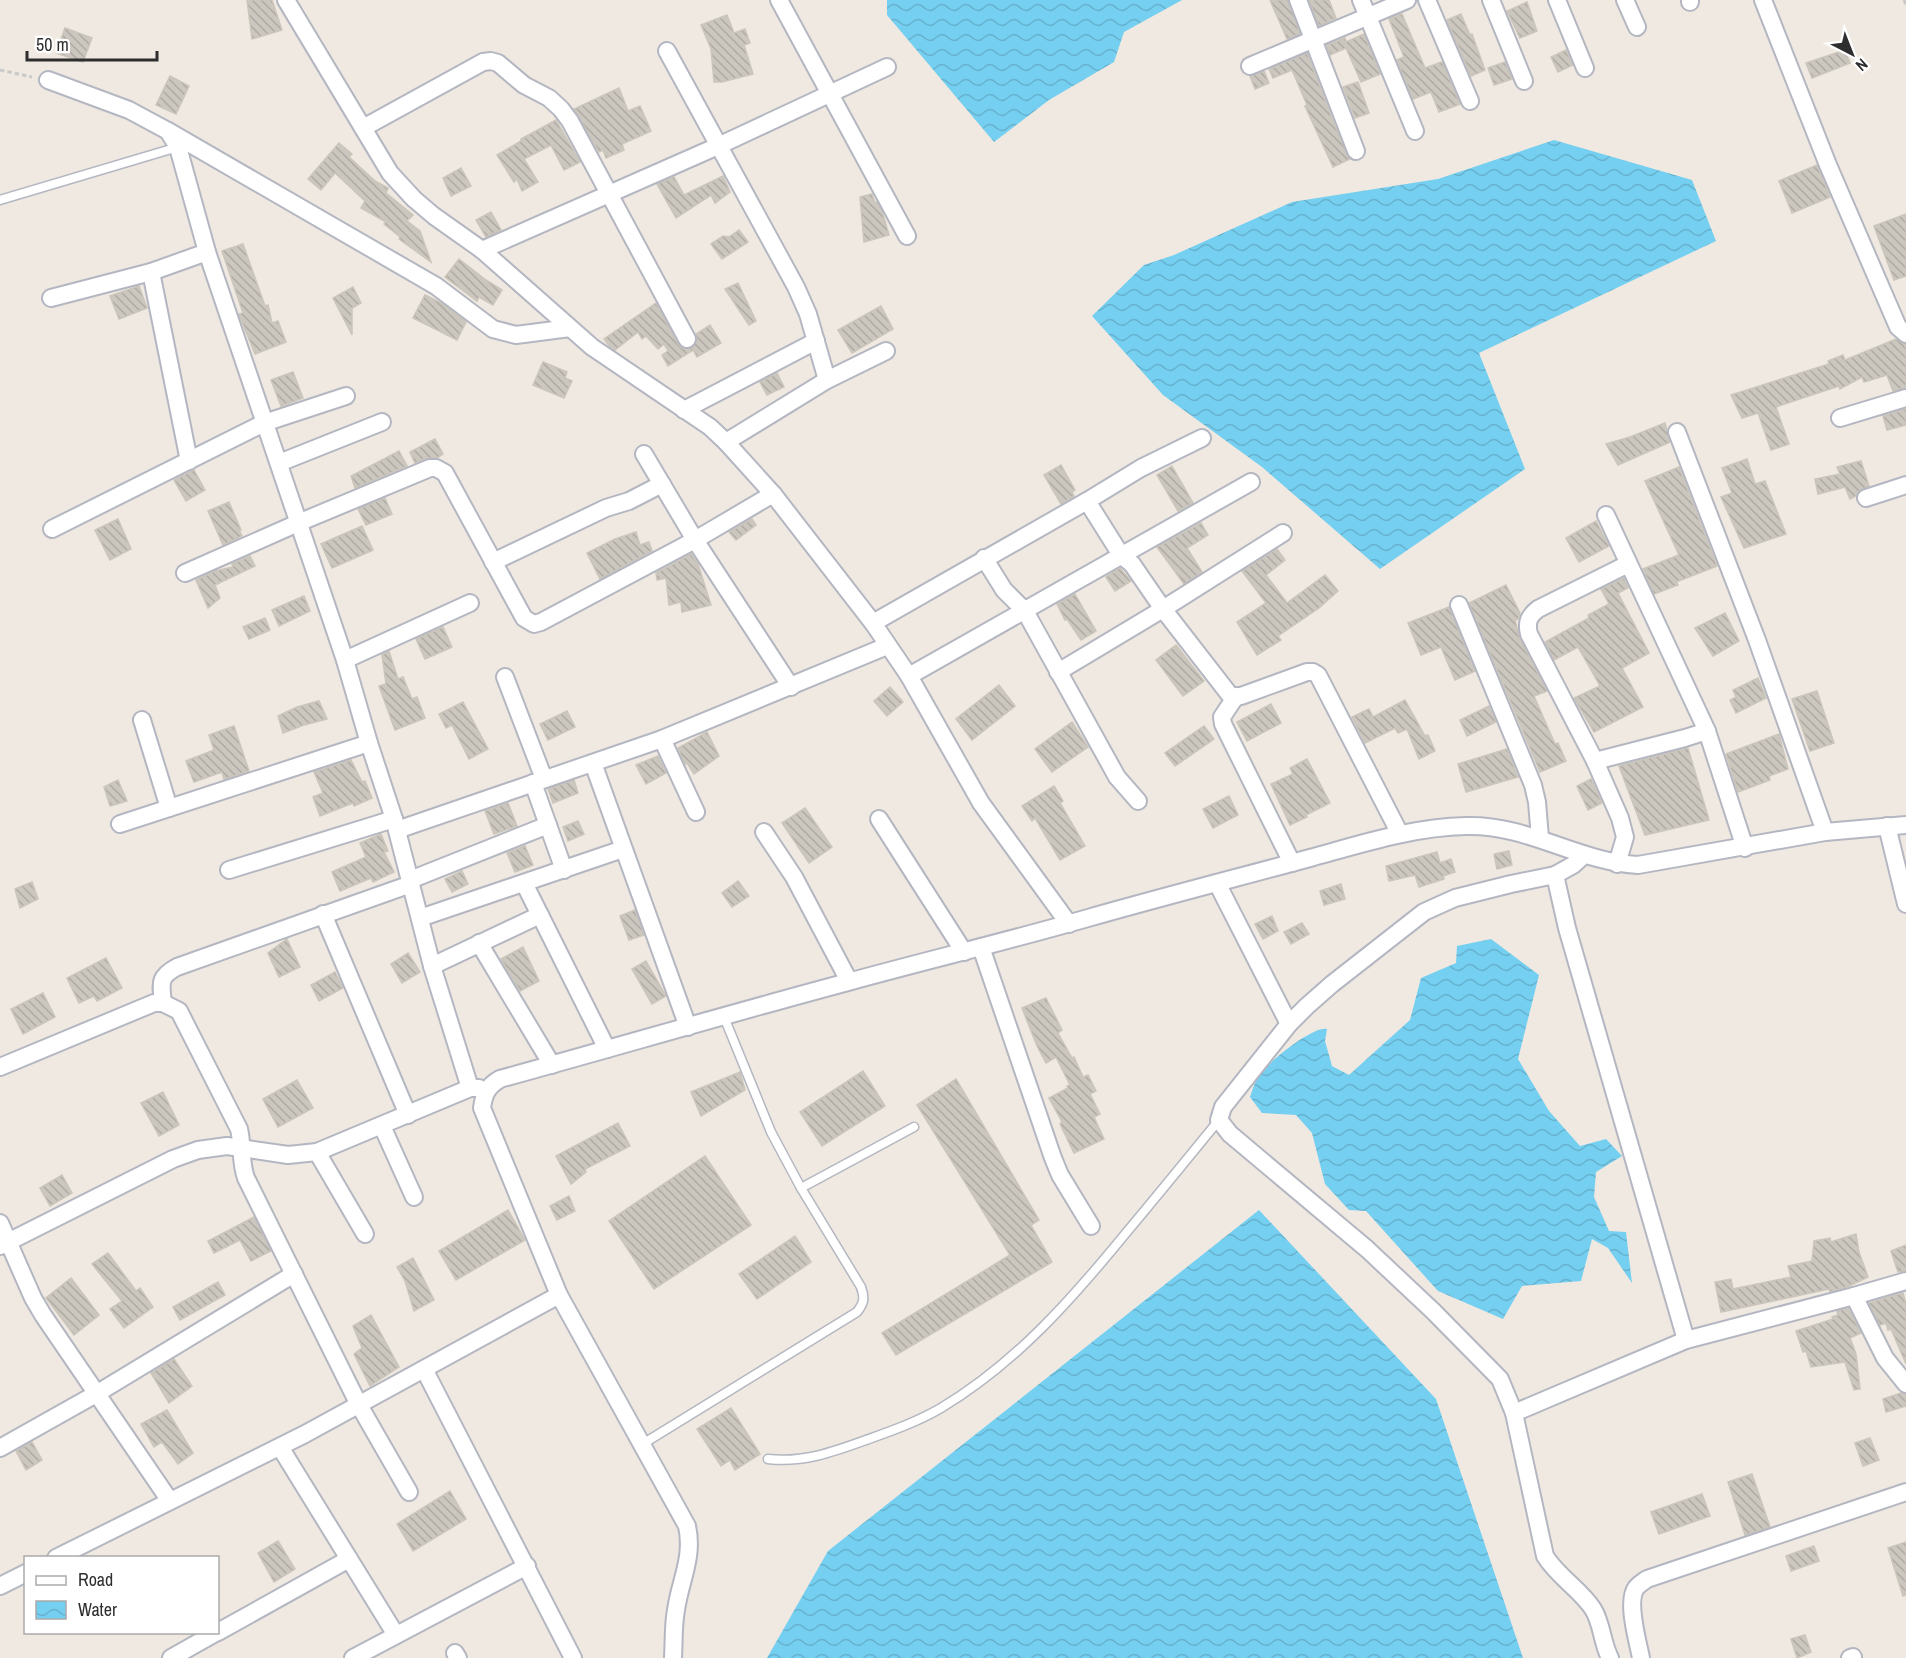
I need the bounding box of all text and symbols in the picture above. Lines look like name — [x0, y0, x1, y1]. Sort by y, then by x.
scale bar — [27, 24, 158, 62]
north arrow — [1822, 24, 1882, 84]
text: 50 m — [36, 32, 69, 57]
text: N — [1851, 54, 1873, 76]
legend — [24, 1556, 219, 1634]
text: Road — [78, 1567, 113, 1592]
text: Water — [78, 1597, 117, 1622]

